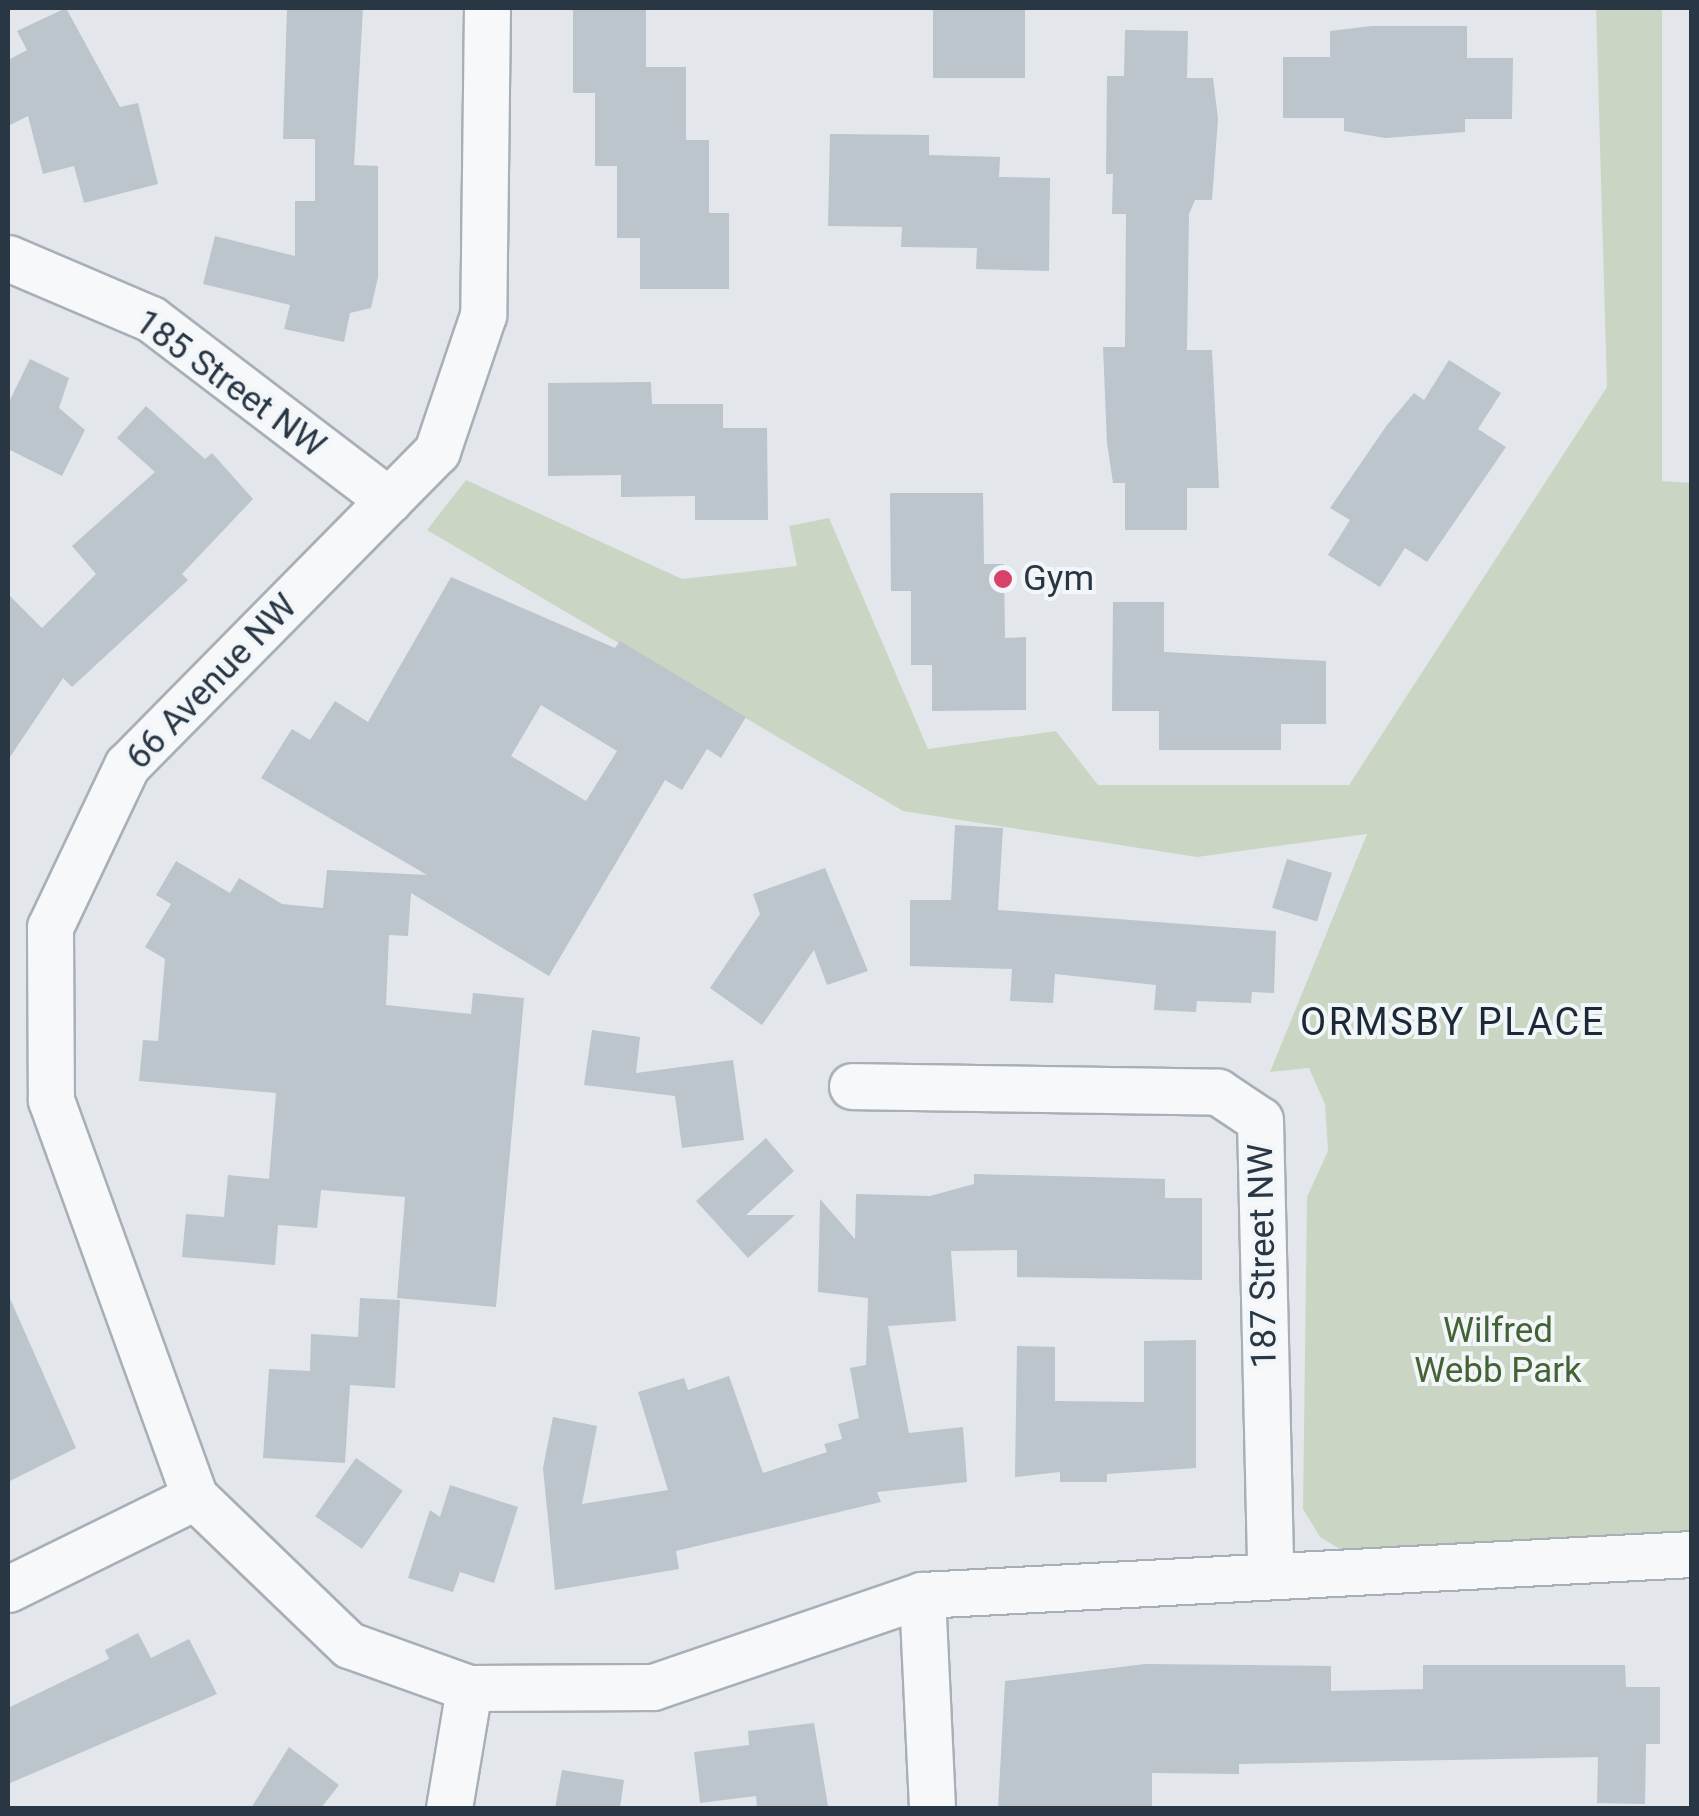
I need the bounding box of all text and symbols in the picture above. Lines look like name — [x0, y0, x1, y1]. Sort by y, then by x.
street label: 185 Street NW — [127, 301, 333, 467]
place label: Gym — [1023, 558, 1094, 600]
marker: Gym — [992, 568, 1014, 590]
street label: 66 Avenue NW — [118, 586, 306, 778]
district label: ORMSBY PLACE — [1300, 1000, 1606, 1046]
street label: 187 Street NW — [1240, 1143, 1286, 1369]
park label: Wilfred Webb Park — [1414, 1310, 1582, 1392]

